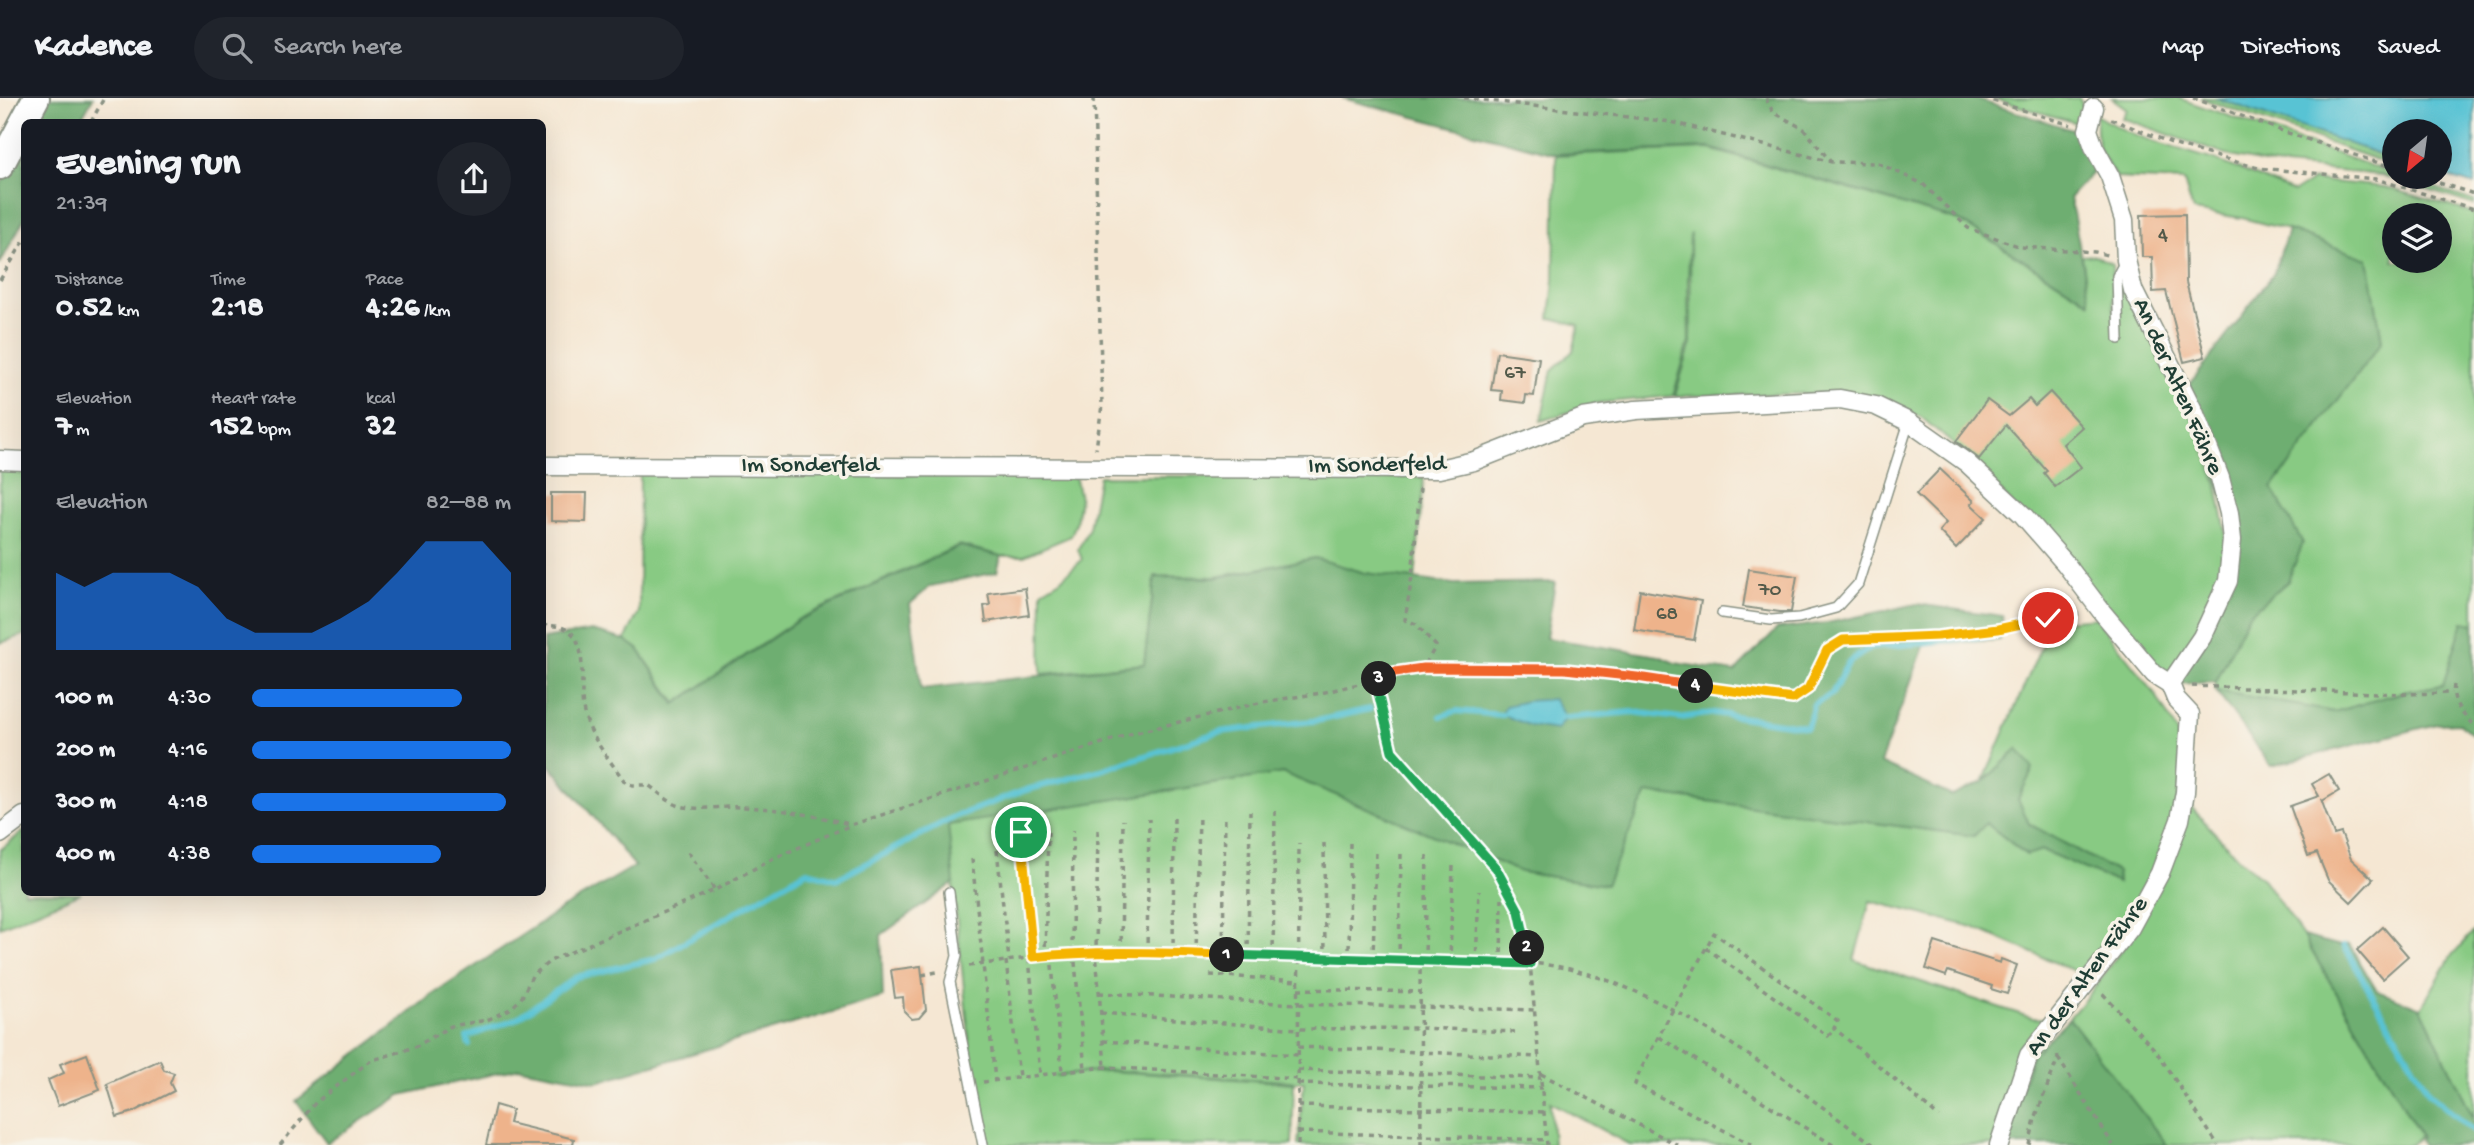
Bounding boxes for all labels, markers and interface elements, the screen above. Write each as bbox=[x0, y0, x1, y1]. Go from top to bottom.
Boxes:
search box bbox=[194, 17, 684, 80]
text: Kadence bbox=[35, 29, 152, 67]
icon: search bbox=[218, 29, 256, 67]
text: Search here bbox=[274, 33, 402, 64]
text: Map bbox=[2162, 34, 2204, 63]
text: Directions bbox=[2242, 34, 2340, 63]
text: Saved bbox=[2378, 34, 2439, 63]
north arrow bbox=[2382, 119, 2452, 189]
map controls bbox=[2382, 119, 2452, 273]
button: share bbox=[437, 142, 511, 216]
text: Evening run bbox=[56, 143, 240, 187]
text: 21:39 bbox=[56, 191, 107, 218]
button: layers bbox=[2382, 203, 2452, 273]
house number: 4 bbox=[2158, 224, 2168, 249]
text: Distance bbox=[56, 269, 123, 292]
text: Time bbox=[211, 269, 246, 292]
text: Pace bbox=[366, 269, 403, 292]
text: 0.52 bbox=[56, 292, 113, 327]
text: 2:18 bbox=[211, 292, 264, 327]
text: 4:26 bbox=[366, 292, 420, 327]
street label: An der Alten Fähre bbox=[2125, 294, 2229, 480]
text: km bbox=[113, 300, 139, 323]
text: /km bbox=[420, 300, 451, 323]
house number: 67 bbox=[1504, 362, 1527, 387]
text: Elevation bbox=[56, 388, 132, 411]
text: Heart rate bbox=[211, 388, 296, 411]
text: kcal bbox=[366, 388, 396, 411]
text: 7 bbox=[56, 411, 72, 446]
text: 152 bbox=[211, 411, 254, 446]
text: 32 bbox=[366, 411, 396, 446]
text: m bbox=[72, 419, 90, 442]
text: bpm bbox=[254, 419, 291, 442]
street label: Im Sonderfeld bbox=[1308, 450, 1448, 482]
street label: Im Sonderfeld bbox=[741, 452, 881, 481]
text: Elevation bbox=[56, 490, 147, 517]
text: 82–88 m bbox=[426, 490, 511, 517]
house number: 70 bbox=[1758, 579, 1781, 604]
pin bbox=[2018, 588, 2078, 648]
icon: check bbox=[2029, 599, 2067, 637]
house number: 68 bbox=[1656, 603, 1678, 628]
pin: 3 bbox=[1362, 662, 1396, 696]
text: 3 bbox=[1374, 667, 1383, 690]
pin: 4 bbox=[1678, 668, 1714, 704]
text: 4 bbox=[1691, 674, 1700, 697]
text: 100 m bbox=[56, 685, 113, 712]
text: 4:30 bbox=[168, 685, 211, 712]
text: 200 m bbox=[56, 737, 115, 764]
text: 4:16 bbox=[168, 737, 207, 764]
text: 300 m bbox=[56, 789, 116, 816]
text: 4:18 bbox=[168, 789, 208, 816]
pin bbox=[991, 802, 1051, 862]
icon: arrive bbox=[1002, 813, 1040, 851]
text: 400 m bbox=[56, 841, 115, 868]
text: 4:38 bbox=[168, 841, 211, 868]
street label: An der Alten Fähre bbox=[2020, 891, 2156, 1062]
pin: 2 bbox=[1510, 930, 1544, 966]
text: 2 bbox=[1522, 936, 1531, 959]
pin: 1 bbox=[1210, 938, 1244, 972]
text: 1 bbox=[1223, 943, 1230, 966]

